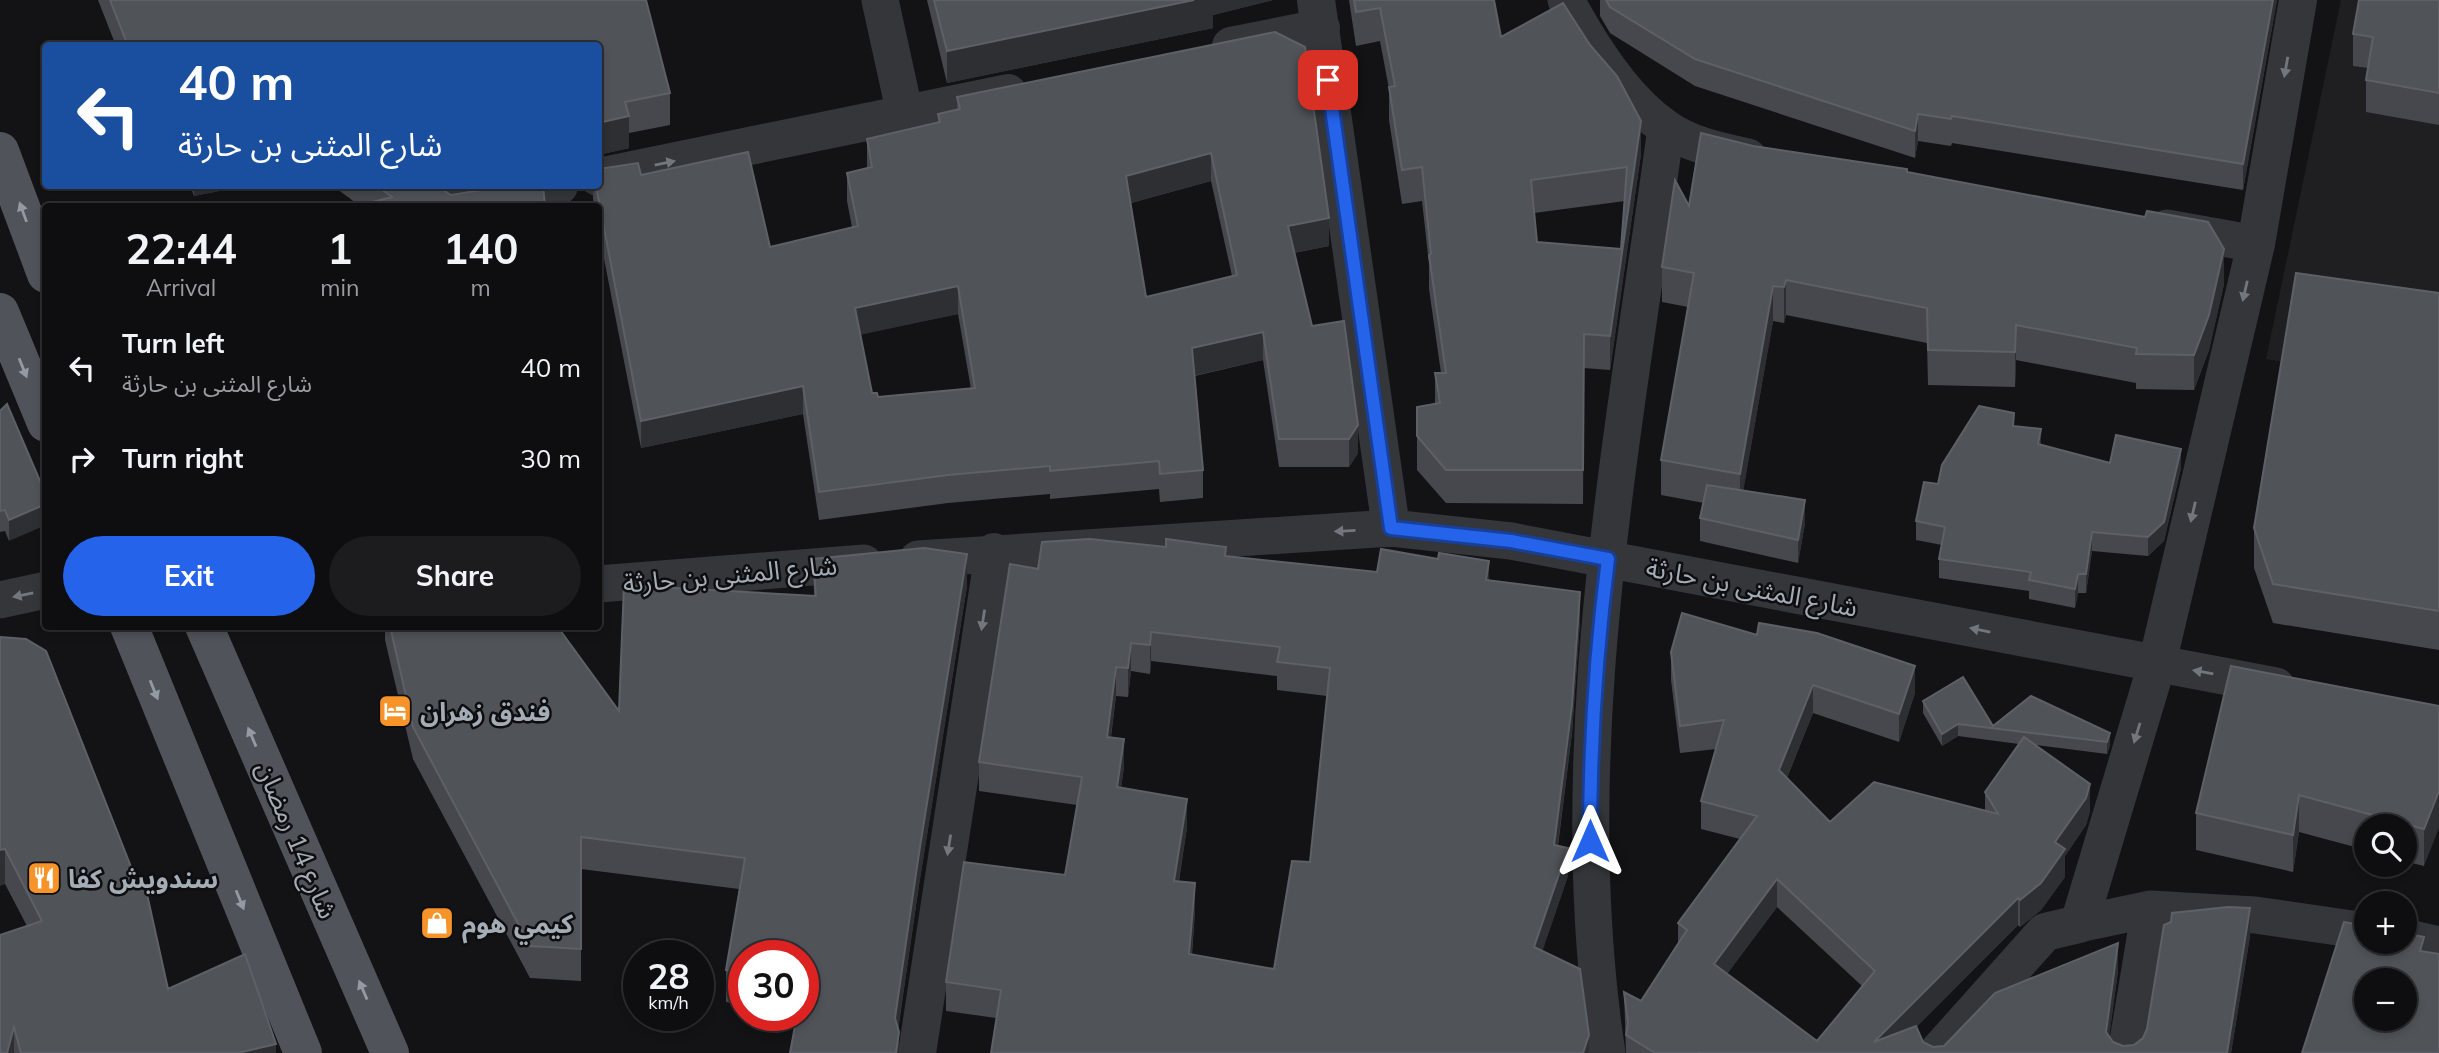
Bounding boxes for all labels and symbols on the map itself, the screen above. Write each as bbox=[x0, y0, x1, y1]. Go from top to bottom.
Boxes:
pin bbox=[1298, 50, 1358, 110]
one-way arrow bbox=[2280, 56, 2291, 78]
one-way arrow bbox=[654, 158, 676, 169]
one-way arrow bbox=[17, 202, 28, 223]
one-way arrow bbox=[2239, 280, 2250, 302]
one-way arrow bbox=[17, 357, 28, 378]
one-way arrow bbox=[2187, 501, 2198, 523]
one-way arrow bbox=[1334, 526, 1356, 537]
street label: شارع المثنى بن حارثة bbox=[622, 548, 839, 603]
street label: شارع المثنى بن حارثة bbox=[1643, 550, 1861, 627]
one-way arrow bbox=[12, 589, 34, 600]
one-way arrow bbox=[977, 609, 988, 631]
one-way arrow bbox=[1969, 624, 1991, 635]
one-way arrow bbox=[2192, 666, 2214, 677]
one-way arrow bbox=[149, 679, 160, 700]
hotel icon: فندق زهران bbox=[376, 692, 414, 730]
place label: فندق زهران bbox=[420, 695, 550, 728]
one-way arrow bbox=[2131, 722, 2141, 743]
one-way arrow bbox=[247, 726, 258, 747]
street label: شارع 14 رمضان bbox=[246, 756, 345, 925]
position arrow bbox=[1553, 804, 1627, 878]
one-way arrow bbox=[943, 834, 954, 856]
restaurant icon: سندويش كفا bbox=[25, 859, 63, 897]
place label: سندويش كفا bbox=[68, 862, 218, 895]
one-way arrow bbox=[235, 890, 246, 911]
shop icon: كيمي هوم bbox=[418, 904, 456, 942]
place label: كيمي هوم bbox=[462, 907, 574, 945]
speed limit sign: 30 bbox=[728, 940, 819, 1031]
one-way arrow bbox=[357, 980, 368, 1001]

